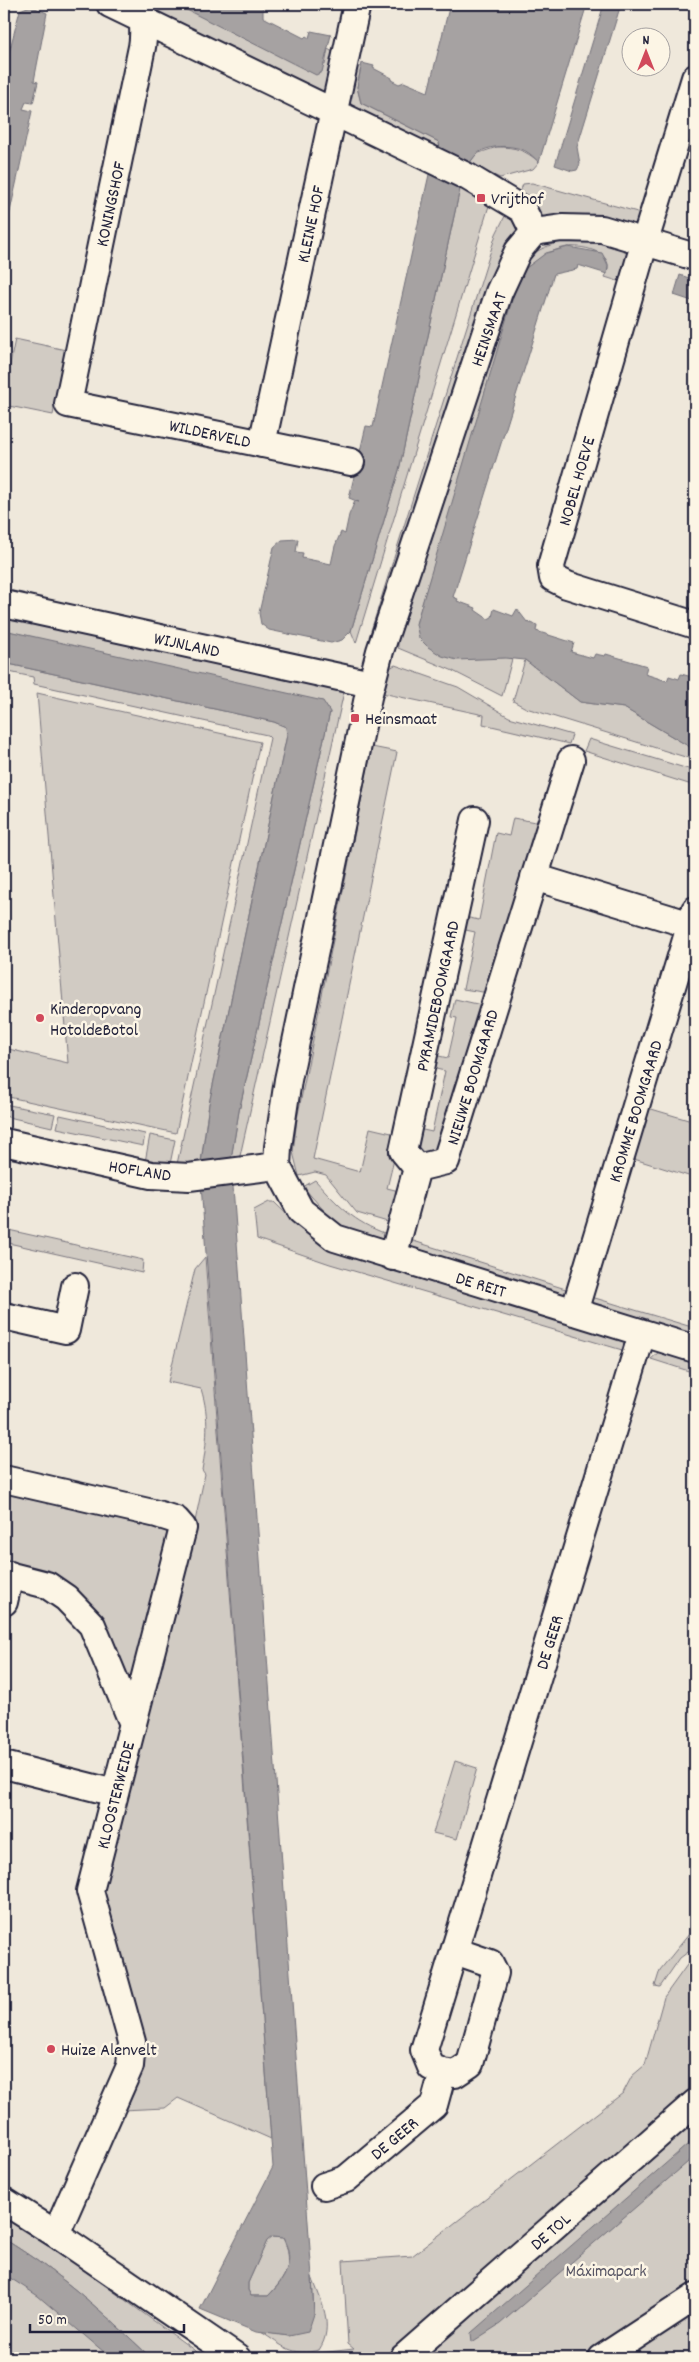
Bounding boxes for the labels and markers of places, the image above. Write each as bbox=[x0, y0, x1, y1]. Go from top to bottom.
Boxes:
place label: Vrijthof bbox=[491, 188, 544, 213]
marker: Vrijthof bbox=[475, 192, 487, 204]
place label: Heinsmaat bbox=[365, 708, 438, 733]
marker: Heinsmaat bbox=[349, 712, 361, 724]
place label: Kinderopvang HotoldeBotol bbox=[50, 998, 142, 1044]
marker: Kinderopvang HotoldeBotol bbox=[34, 1012, 46, 1024]
place label: Huize Alenvelt bbox=[61, 2039, 157, 2064]
marker: Huize Alenvelt bbox=[45, 2043, 57, 2055]

